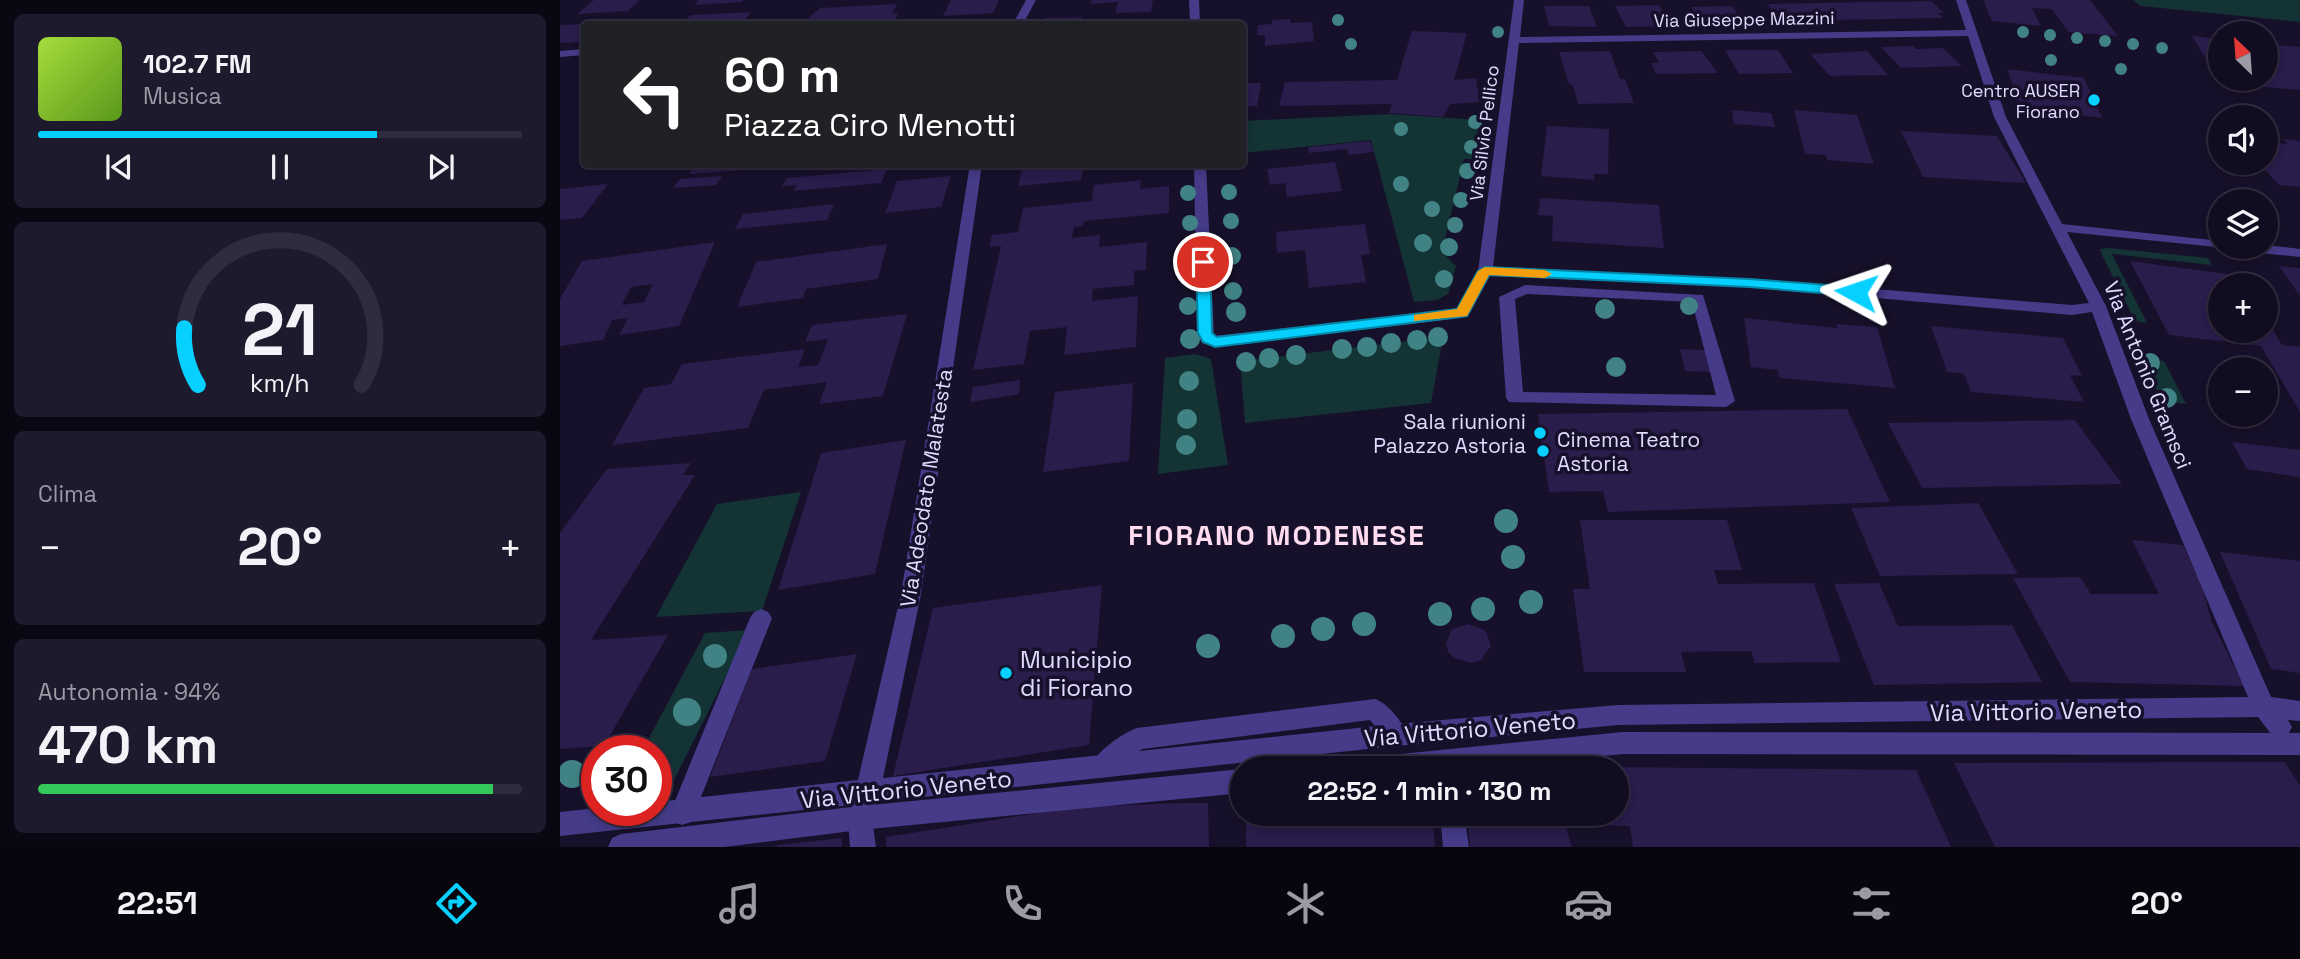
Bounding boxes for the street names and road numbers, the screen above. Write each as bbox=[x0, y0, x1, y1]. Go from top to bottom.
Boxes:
street label: Via Giuseppe Mazzini bbox=[1653, 6, 1835, 32]
street label: Via Silvio Pellico bbox=[1464, 64, 1504, 202]
street label: Via Antonio Gramsci bbox=[2098, 277, 2198, 473]
street label: Via Adeodato Malatesta bbox=[894, 367, 958, 609]
street label: Via Vittorio Veneto bbox=[1930, 694, 2142, 728]
street label: Via Vittorio Veneto bbox=[1363, 704, 1577, 754]
street label: Via Vittorio Veneto bbox=[799, 762, 1013, 816]

